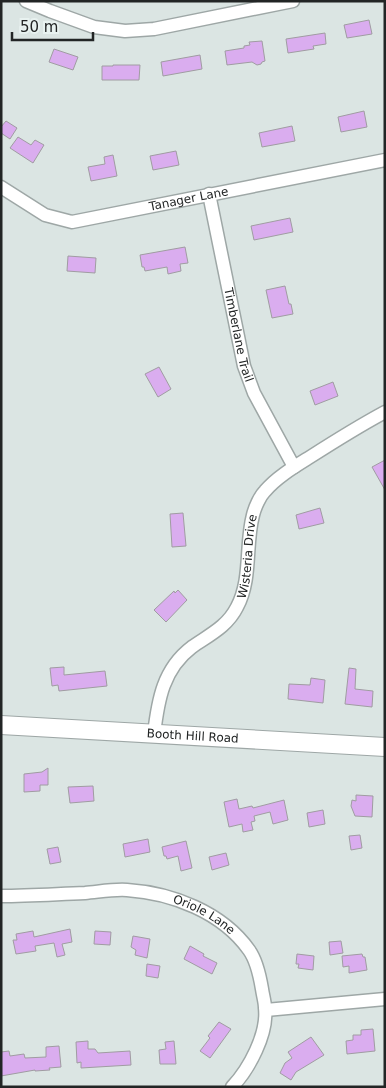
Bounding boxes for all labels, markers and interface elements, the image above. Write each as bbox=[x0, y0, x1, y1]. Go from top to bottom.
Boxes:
scale bar bbox=[12, 10, 94, 42]
text: 50 m bbox=[20, 18, 58, 36]
street label: Tanager Lane bbox=[147, 184, 230, 214]
street label: Timberlane Trail bbox=[221, 286, 256, 384]
street label: Wisteria Drive bbox=[234, 513, 260, 600]
street label: Booth Hill Road bbox=[146, 726, 239, 746]
street label: Oriole Lane bbox=[171, 892, 238, 937]

